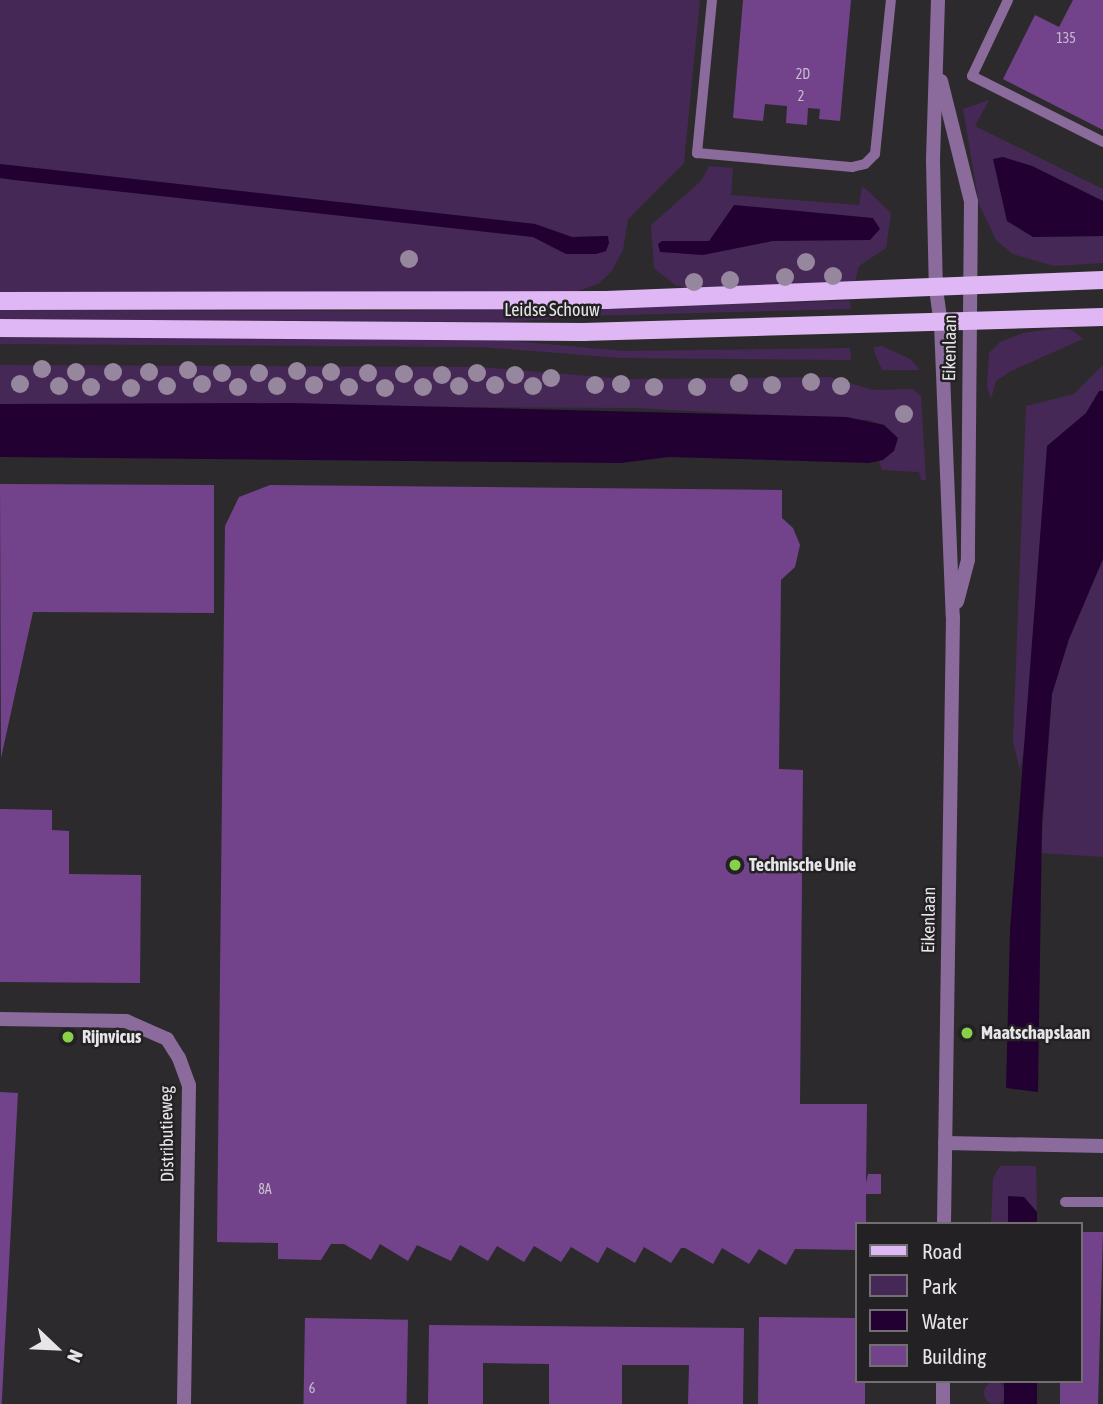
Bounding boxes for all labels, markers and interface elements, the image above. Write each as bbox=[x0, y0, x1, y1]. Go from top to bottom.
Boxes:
house number: 135 bbox=[1056, 30, 1076, 46]
house number: 2D bbox=[796, 66, 810, 82]
house number: 2 bbox=[798, 88, 804, 104]
street label: Leidse Schouw bbox=[504, 299, 600, 321]
street label: Eikenlaan bbox=[939, 315, 961, 381]
place label: Technische Unie bbox=[749, 854, 856, 876]
marker: Technische Unie bbox=[727, 857, 743, 873]
street label: Eikenlaan bbox=[918, 887, 940, 953]
place label: Maatschapslaan bbox=[981, 1022, 1090, 1044]
marker: Maatschapslaan bbox=[959, 1025, 975, 1041]
place label: Rijnvicus bbox=[82, 1026, 141, 1048]
marker: Rijnvicus bbox=[60, 1029, 76, 1045]
street label: Distributieweg bbox=[155, 1086, 179, 1182]
house number: 8A bbox=[258, 1181, 272, 1197]
legend bbox=[855, 1222, 1082, 1383]
text: Road bbox=[922, 1239, 962, 1263]
text: Park bbox=[922, 1274, 957, 1298]
text: Water bbox=[922, 1309, 968, 1333]
north arrow bbox=[21, 1313, 91, 1383]
text: Building bbox=[922, 1344, 986, 1368]
text: N bbox=[63, 1347, 88, 1366]
house number: 6 bbox=[309, 1380, 315, 1396]

